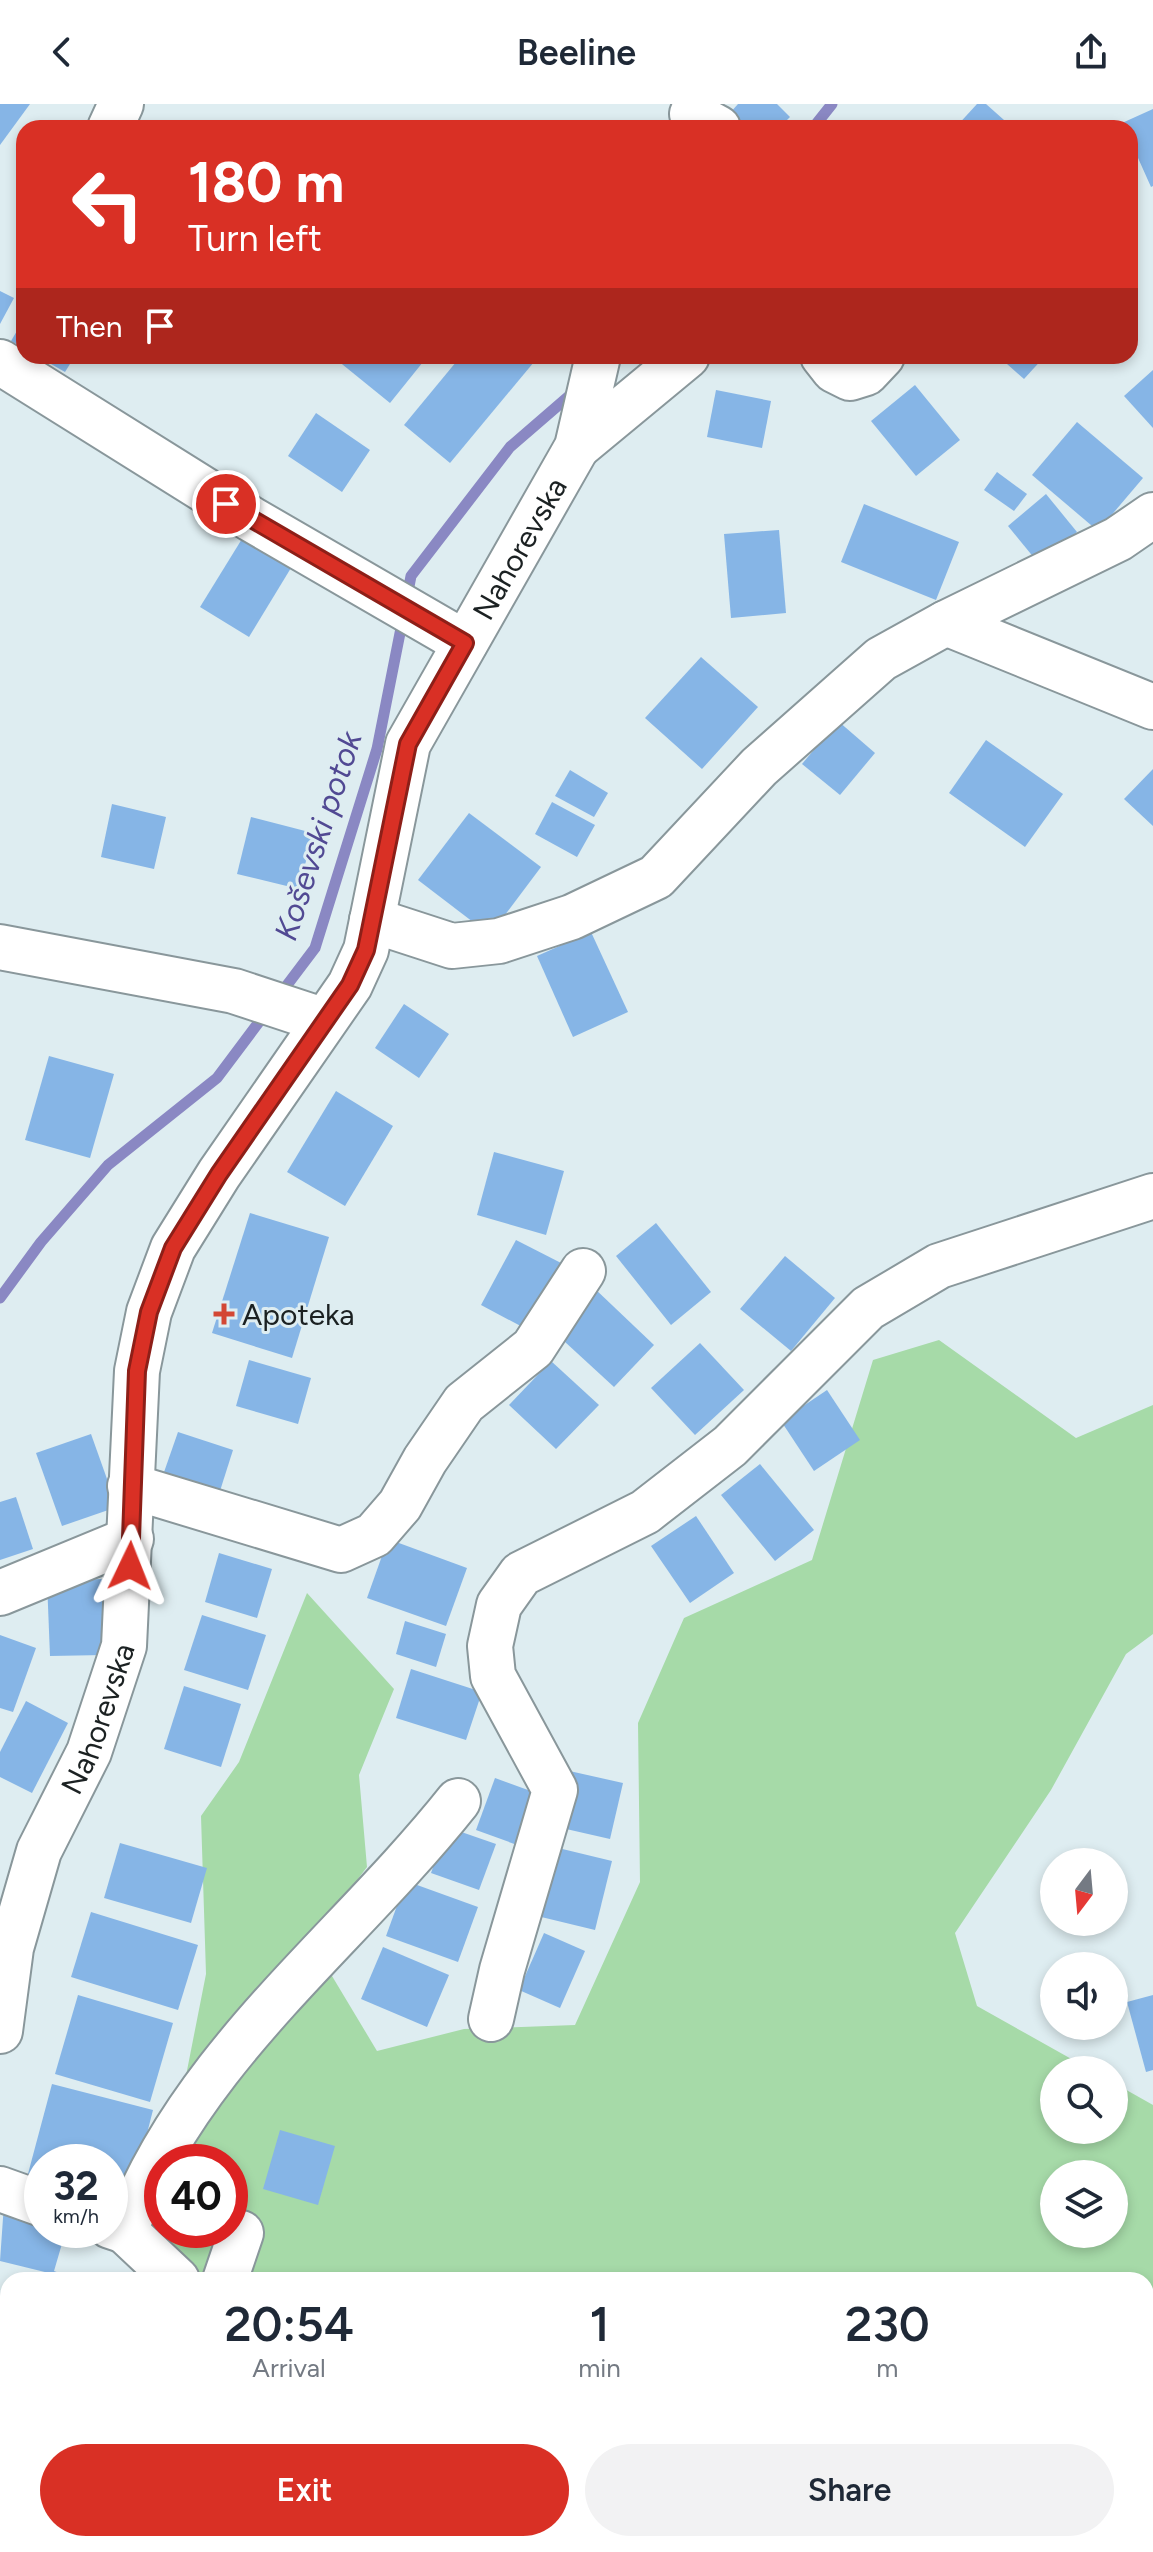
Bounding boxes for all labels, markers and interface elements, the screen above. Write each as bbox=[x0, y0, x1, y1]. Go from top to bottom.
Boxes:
icon: back bbox=[40, 30, 84, 74]
icon: share bbox=[1069, 30, 1113, 74]
text: Beeline bbox=[517, 31, 636, 74]
text: 180 m bbox=[188, 149, 344, 216]
icon: left bbox=[56, 152, 160, 256]
text: Turn left bbox=[188, 217, 322, 260]
icon: arrive bbox=[138, 304, 182, 348]
text: Then bbox=[56, 308, 122, 345]
pin bbox=[192, 470, 260, 538]
street label: Nahorevska bbox=[464, 471, 574, 626]
icon: arrive bbox=[204, 482, 248, 526]
water label: Koševski potok bbox=[266, 726, 370, 945]
place label: Apoteka bbox=[242, 1296, 355, 1333]
marker: Apoteka bbox=[213, 1303, 235, 1325]
position arrow bbox=[88, 1524, 172, 1608]
street label: Nahorevska bbox=[52, 1639, 142, 1800]
north arrow bbox=[1040, 1848, 1128, 1936]
map controls bbox=[1040, 1848, 1128, 2248]
button: sound bbox=[1040, 1952, 1128, 2040]
button: search bbox=[1040, 2056, 1128, 2144]
speed limit sign: 40 bbox=[144, 2144, 248, 2248]
button: layers bbox=[1040, 2160, 1128, 2248]
text: 32 bbox=[53, 2162, 99, 2210]
text: km/h bbox=[53, 2204, 99, 2228]
text: 20:54 bbox=[224, 2295, 354, 2353]
text: 1 bbox=[589, 2295, 610, 2353]
text: 230 bbox=[845, 2295, 930, 2353]
text: Arrival bbox=[252, 2352, 326, 2384]
text: min bbox=[578, 2352, 621, 2384]
text: m bbox=[876, 2352, 898, 2384]
button: Exit bbox=[40, 2444, 569, 2536]
button: Share bbox=[585, 2444, 1114, 2536]

